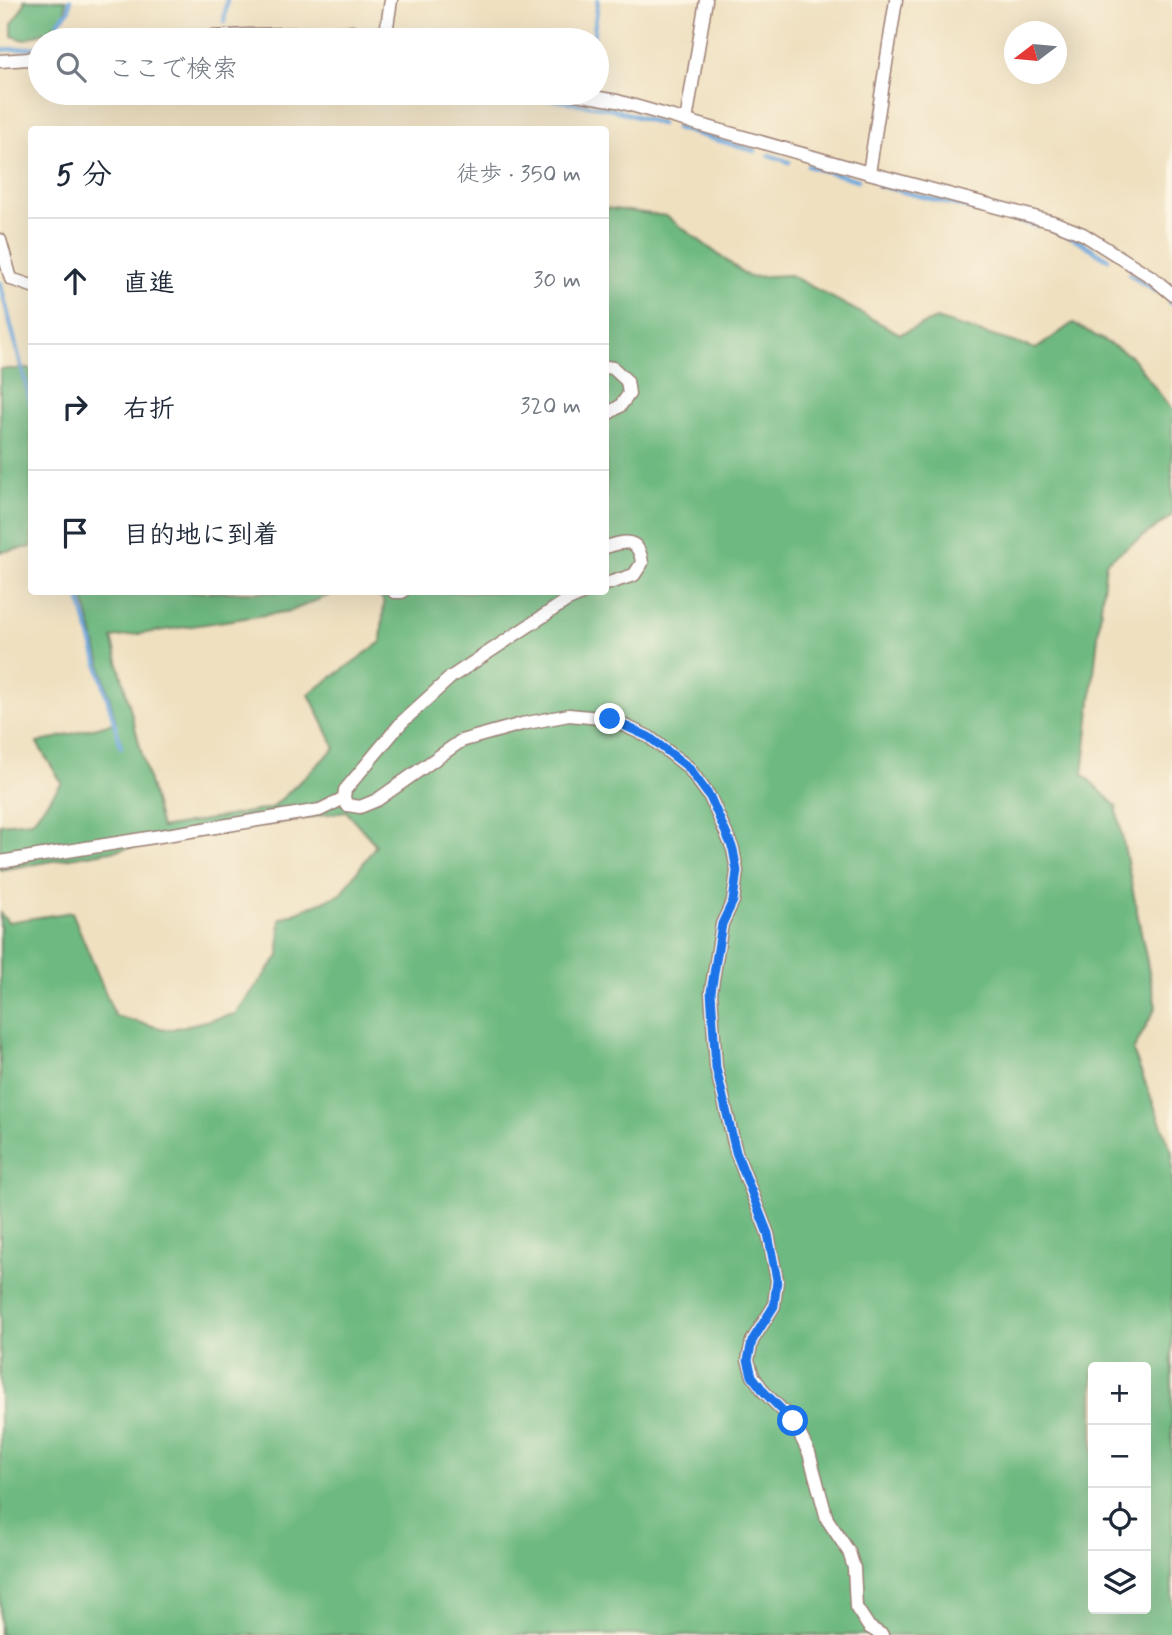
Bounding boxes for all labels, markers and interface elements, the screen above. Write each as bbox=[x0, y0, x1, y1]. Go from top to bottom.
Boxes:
north arrow bbox=[1004, 21, 1067, 84]
search box bbox=[28, 28, 609, 105]
icon: search bbox=[52, 48, 90, 86]
text: ここで検索 bbox=[108, 53, 238, 87]
text: 5 分 bbox=[56, 156, 112, 195]
text: 徒歩 · 350 m bbox=[456, 160, 581, 190]
icon: ahead bbox=[56, 262, 94, 300]
text: 30 m bbox=[533, 266, 581, 296]
text: 直進 bbox=[123, 267, 175, 301]
icon: right bbox=[56, 388, 94, 426]
text: 320 m bbox=[520, 392, 581, 422]
text: 右折 bbox=[123, 393, 175, 427]
icon: arrive bbox=[56, 514, 94, 552]
text: 目的地に到着 bbox=[123, 519, 279, 553]
route end bbox=[594, 703, 625, 734]
map controls bbox=[1088, 1362, 1151, 1614]
button: + bbox=[1088, 1362, 1151, 1425]
route start bbox=[777, 1405, 808, 1436]
button: − bbox=[1088, 1425, 1151, 1488]
button: locate bbox=[1088, 1488, 1151, 1551]
button: layers bbox=[1088, 1551, 1151, 1614]

